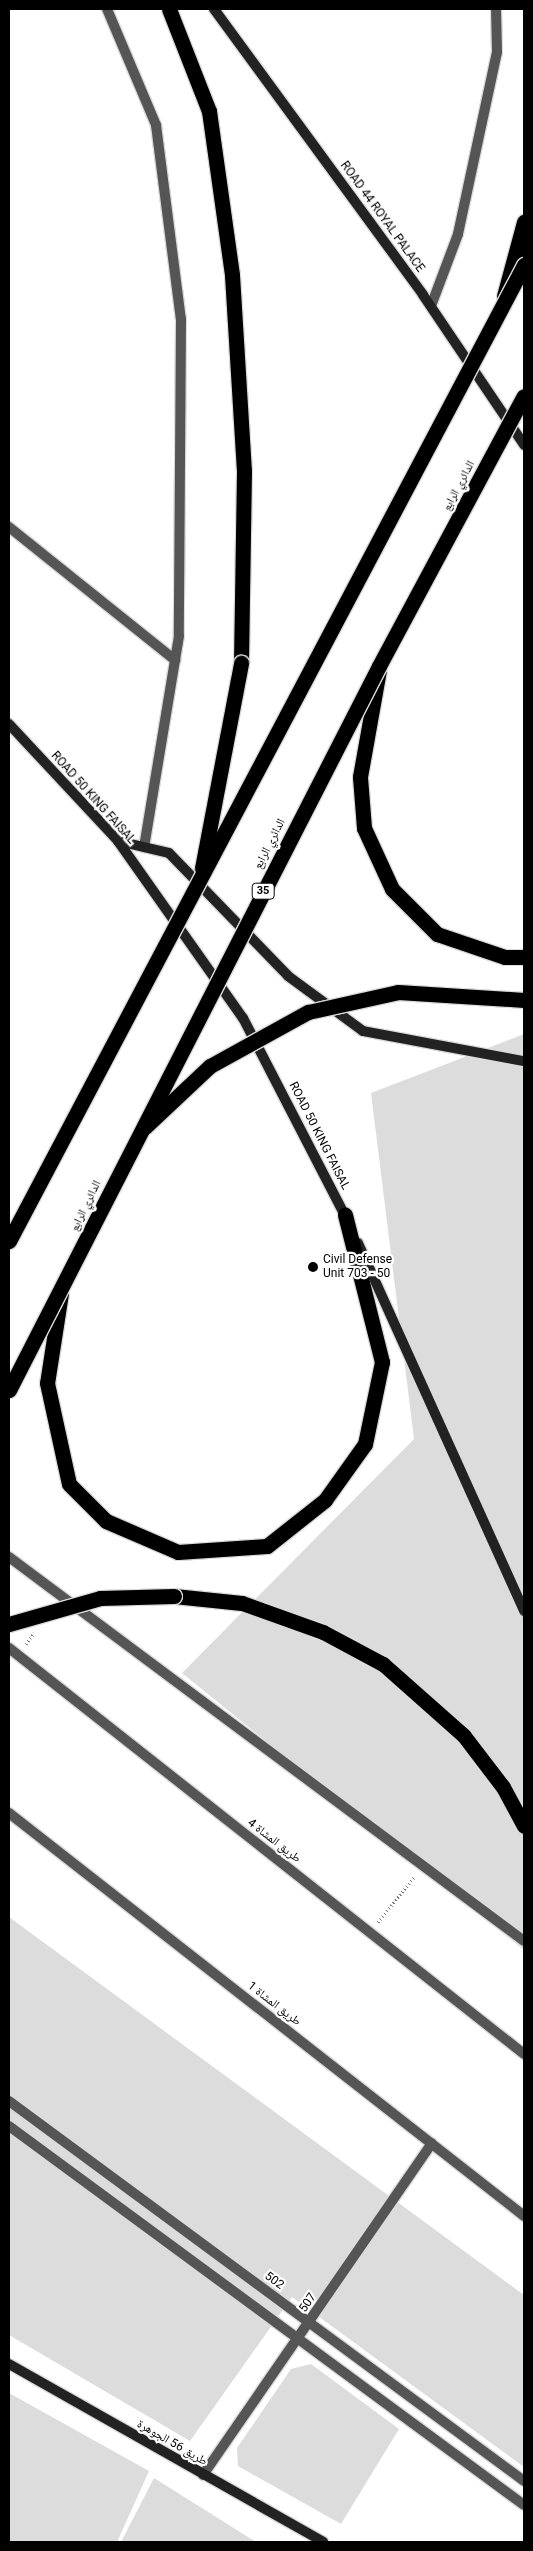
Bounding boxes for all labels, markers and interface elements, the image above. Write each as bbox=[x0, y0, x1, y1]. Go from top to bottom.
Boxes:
street label: ROAD 44 ROYAL PALACE bbox=[337, 159, 427, 275]
street label: الدائري الرابع bbox=[440, 459, 478, 513]
street label: ROAD 50 KING FAISAL bbox=[48, 749, 138, 847]
street label: الدائري الرابع bbox=[251, 816, 289, 872]
road number: 35 bbox=[250, 882, 276, 899]
street label: ROAD 50 KING FAISAL bbox=[285, 1080, 353, 1192]
street label: الدائري الرابع bbox=[68, 1178, 104, 1234]
place label: Civil Defense Unit 703 - 50 bbox=[323, 1253, 392, 1281]
marker: Civil Defense Unit 703 - 50 bbox=[307, 1261, 319, 1273]
street label: طريق المشاة 4 bbox=[245, 1816, 303, 1866]
street label: طريق المشاة 1 bbox=[245, 1979, 303, 2029]
street label: 502 bbox=[262, 2269, 286, 2293]
street label: 507 bbox=[296, 2291, 320, 2315]
street label: طريق 56 الجوهرة bbox=[134, 2417, 210, 2469]

